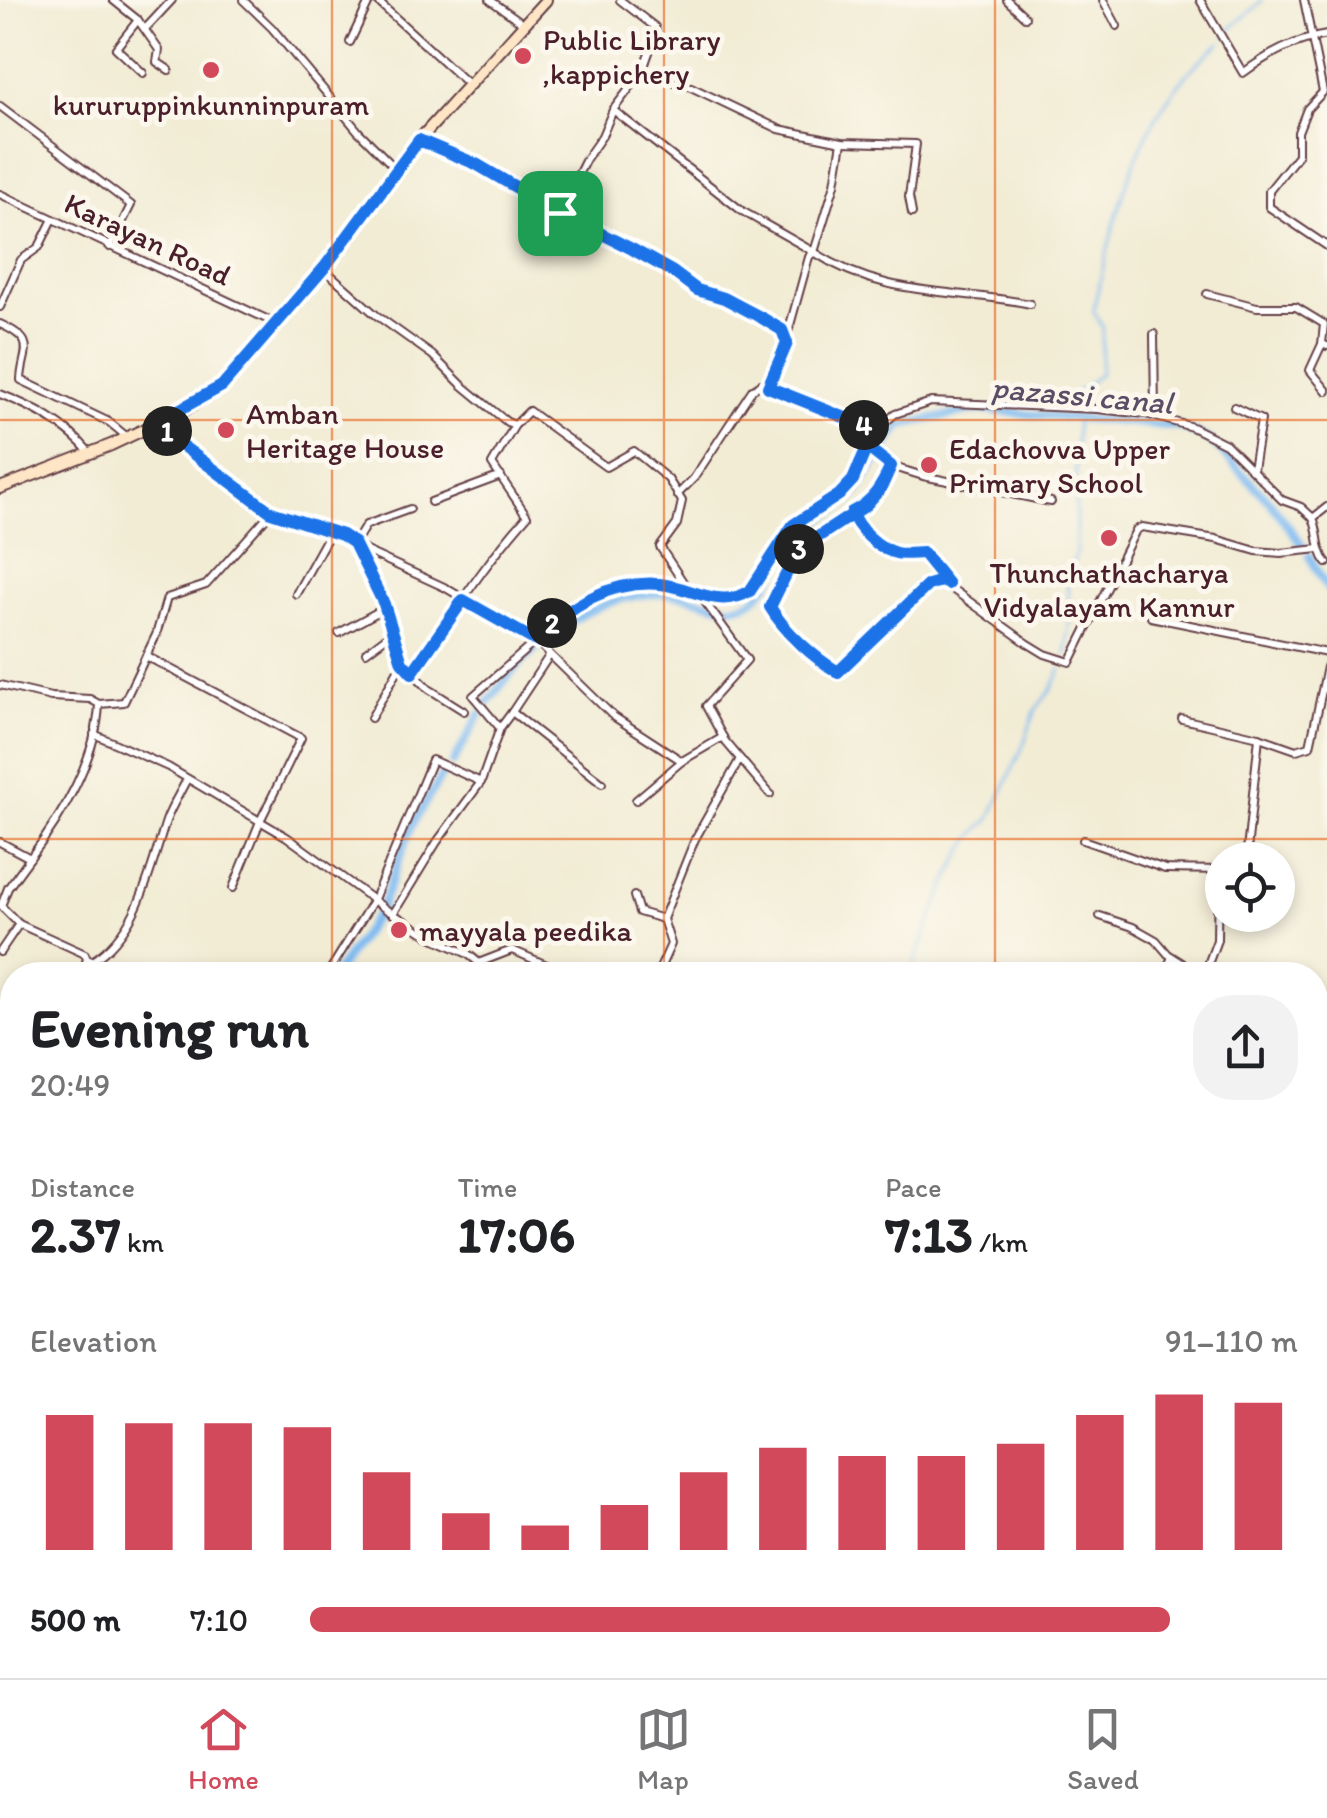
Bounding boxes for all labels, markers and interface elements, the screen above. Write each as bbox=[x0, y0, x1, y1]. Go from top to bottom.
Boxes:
place label: Public Library ,kappichery bbox=[543, 21, 721, 92]
marker: Public Library ,kappichery bbox=[512, 45, 534, 67]
marker: kururuppinkunninpuram bbox=[200, 59, 222, 81]
place label: kururuppinkunninpuram bbox=[53, 86, 369, 123]
pin bbox=[518, 171, 603, 256]
street label: Karayan Road bbox=[59, 184, 238, 294]
icon: arrive bbox=[533, 186, 588, 241]
water label: pazassi canal bbox=[990, 368, 1176, 422]
place label: Amban Heritage House bbox=[246, 395, 444, 466]
pin: 4 bbox=[839, 400, 889, 450]
pin: 1 bbox=[142, 406, 192, 456]
text: 4 bbox=[856, 408, 872, 442]
text: 1 bbox=[161, 414, 174, 448]
marker: Amban Heritage House bbox=[215, 419, 237, 441]
place label: Edachovva Upper Primary School bbox=[949, 430, 1171, 501]
marker: Edachovva Upper Primary School bbox=[918, 454, 940, 476]
pin: 3 bbox=[774, 524, 824, 574]
marker: Thunchathacharya Vidyalayam Kannur bbox=[1098, 527, 1120, 549]
text: 3 bbox=[791, 532, 807, 566]
place label: Thunchathacharya Vidyalayam Kannur bbox=[983, 554, 1235, 625]
pin: 2 bbox=[527, 598, 577, 648]
text: 2 bbox=[545, 606, 559, 640]
map controls bbox=[1205, 842, 1295, 932]
button: locate bbox=[1205, 842, 1295, 932]
place label: mayyala peedika bbox=[419, 912, 632, 949]
marker: mayyala peedika bbox=[388, 919, 410, 941]
text: Evening run bbox=[30, 995, 309, 1061]
button: share bbox=[1193, 995, 1298, 1100]
text: 20:49 bbox=[30, 1066, 110, 1104]
text: Distance bbox=[30, 1170, 135, 1204]
text: Time bbox=[458, 1170, 517, 1204]
text: Pace bbox=[885, 1170, 941, 1204]
text: 2.37 bbox=[30, 1204, 121, 1265]
text: 17:06 bbox=[458, 1204, 575, 1265]
text: 7:13 bbox=[885, 1204, 973, 1265]
text: km bbox=[121, 1225, 164, 1259]
text: /km bbox=[973, 1225, 1028, 1259]
text: Elevation bbox=[30, 1322, 157, 1360]
text: 91–110 m bbox=[1165, 1322, 1298, 1360]
text: 500 m bbox=[30, 1601, 120, 1639]
text: 7:10 bbox=[190, 1601, 248, 1639]
tab: Home bbox=[188, 1702, 259, 1796]
tab: Map bbox=[636, 1702, 691, 1796]
tab: Saved bbox=[1067, 1702, 1139, 1796]

